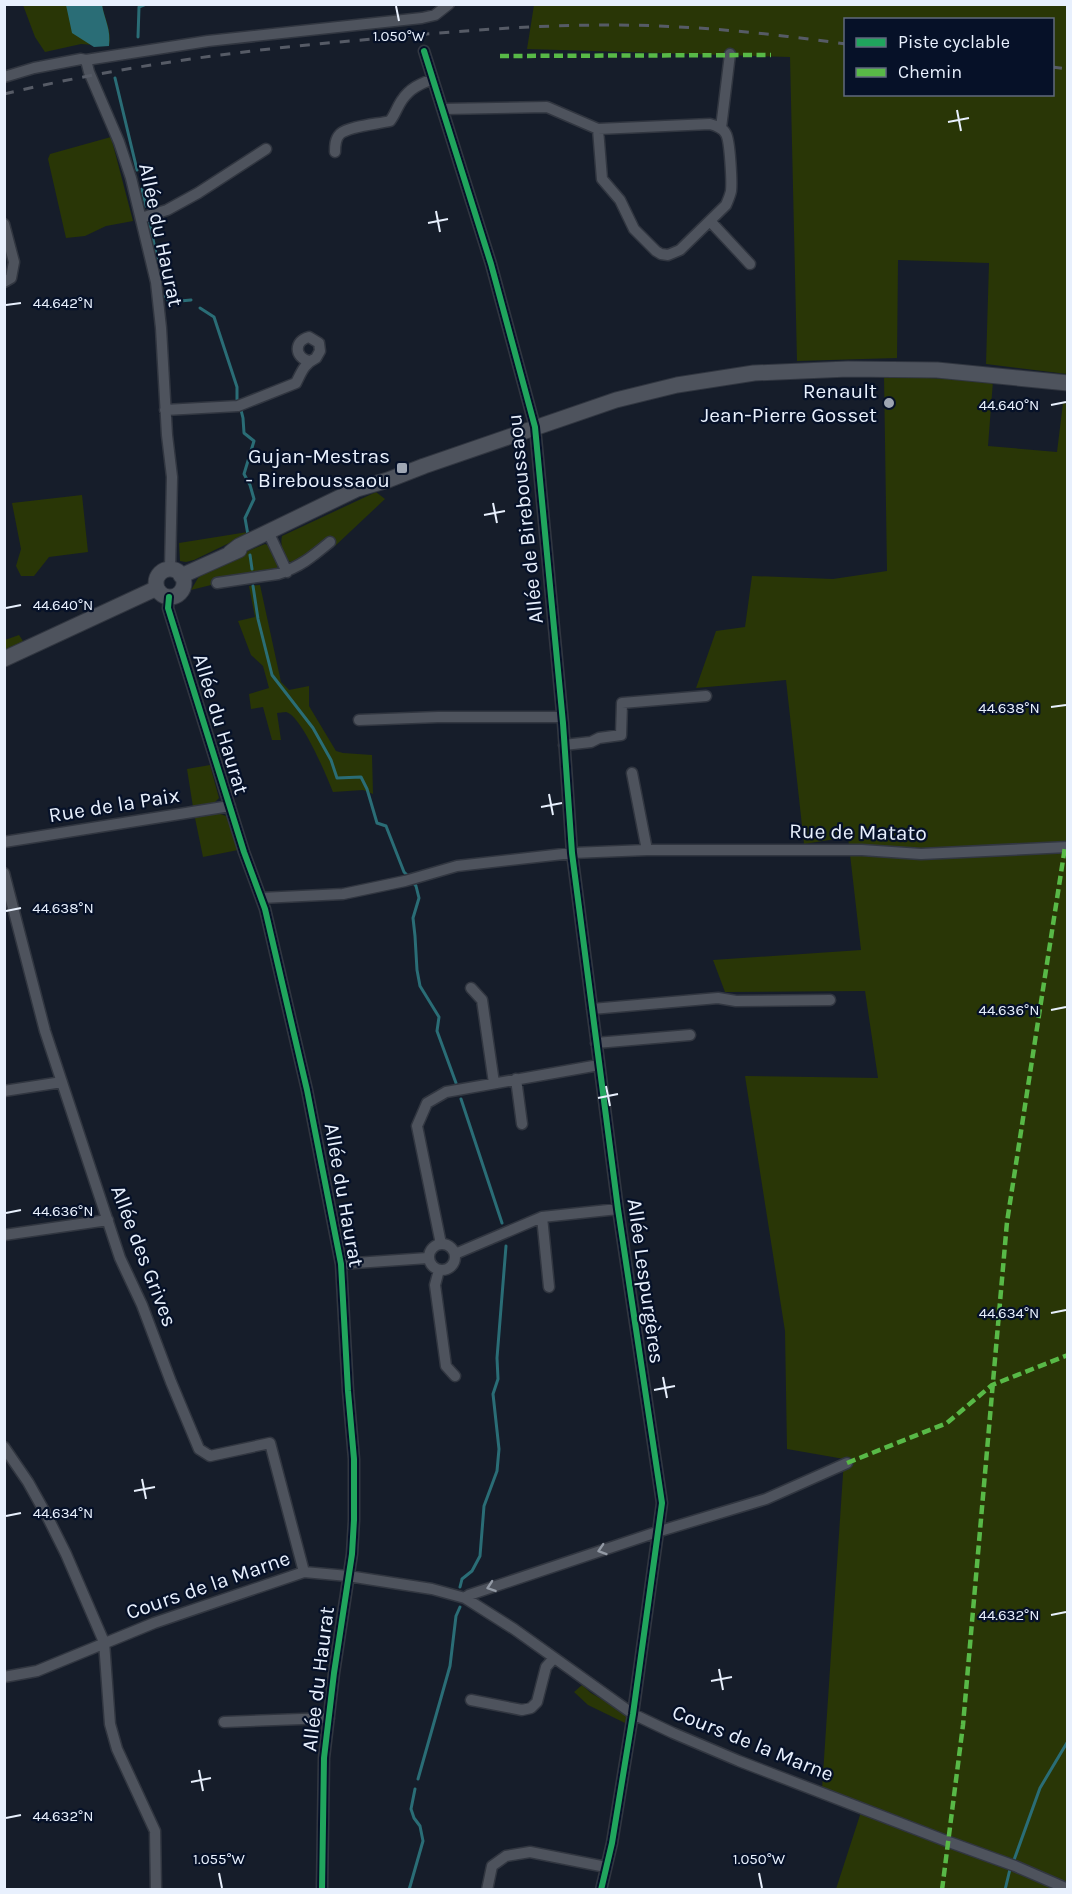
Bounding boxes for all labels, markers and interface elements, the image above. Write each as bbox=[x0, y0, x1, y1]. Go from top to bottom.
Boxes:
legend bbox=[844, 18, 1054, 96]
text: 1.050°W bbox=[373, 27, 426, 45]
text: Piste cyclable bbox=[898, 31, 1010, 53]
text: Chemin bbox=[898, 61, 962, 83]
street label: Allée du Haurat bbox=[134, 161, 188, 309]
text: 44.642°N bbox=[33, 294, 93, 312]
place label: Renault Jean-Pierre Gosset bbox=[701, 379, 877, 427]
marker: Renault Jean-Pierre Gosset bbox=[882, 396, 896, 410]
text: 44.640°N bbox=[979, 396, 1039, 414]
street label: Allée de Bireboussaou bbox=[502, 413, 548, 625]
place label: Gujan-Mestras - Bireboussaou bbox=[246, 444, 390, 492]
marker: Gujan-Mestras - Bireboussaou bbox=[395, 461, 409, 475]
text: 44.640°N bbox=[33, 596, 93, 614]
street label: Allée du Haurat bbox=[188, 651, 254, 797]
text: 44.638°N bbox=[978, 699, 1040, 717]
street label: Rue de la Paix bbox=[47, 783, 181, 827]
street label: Rue de Matato bbox=[789, 819, 927, 845]
text: 44.638°N bbox=[32, 899, 94, 917]
text: 44.636°N bbox=[979, 1001, 1039, 1019]
street label: Allée du Haurat bbox=[320, 1121, 369, 1269]
street label: Allée des Grives bbox=[106, 1182, 182, 1330]
street label: Allée Lespurgères bbox=[623, 1197, 669, 1365]
text: 44.636°N bbox=[33, 1202, 93, 1220]
text: 44.634°N bbox=[979, 1304, 1039, 1322]
text: 44.634°N bbox=[33, 1504, 93, 1522]
one-way arrow bbox=[597, 1543, 608, 1555]
street label: Cours de la Marne bbox=[123, 1546, 293, 1624]
one-way arrow bbox=[486, 1580, 497, 1593]
street label: Allée du Haurat bbox=[297, 1605, 339, 1753]
text: 44.632°N bbox=[979, 1606, 1039, 1624]
street label: Cours de la Marne bbox=[669, 1700, 837, 1786]
text: 44.632°N bbox=[33, 1807, 93, 1825]
text: 1.055°W bbox=[193, 1850, 246, 1868]
text: 1.050°W bbox=[733, 1850, 786, 1868]

